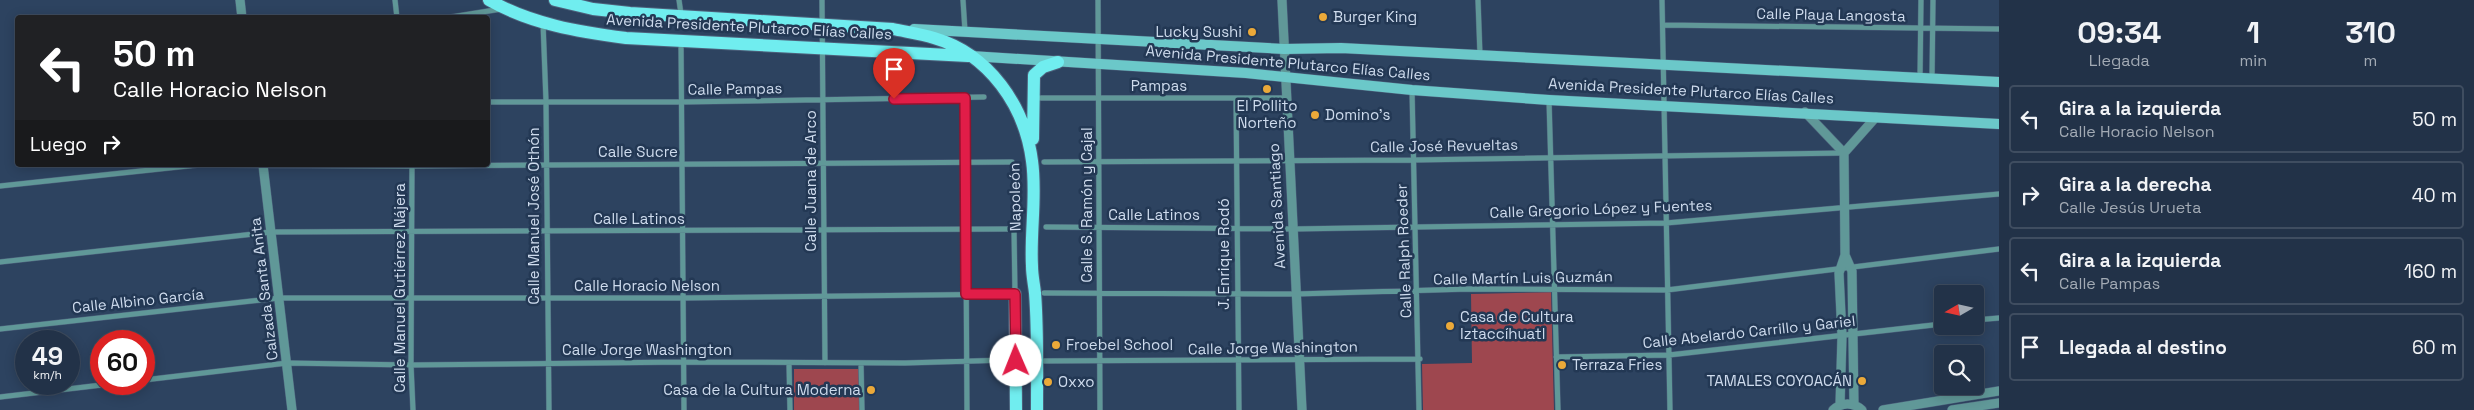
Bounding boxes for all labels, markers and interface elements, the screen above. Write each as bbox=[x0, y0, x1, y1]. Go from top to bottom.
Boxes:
street label: Calle Playa Langosta bbox=[1756, 4, 1906, 25]
place label: Burger King bbox=[1333, 7, 1417, 26]
street label: Avenida Presidente Plutarco Elías Calles bbox=[606, 10, 892, 43]
marker: Burger King bbox=[1317, 11, 1329, 23]
text: 09:34 bbox=[2077, 13, 2161, 52]
text: 1 bbox=[2246, 13, 2260, 52]
text: 310 bbox=[2345, 13, 2396, 52]
place label: Lucky Sushi bbox=[1155, 22, 1242, 41]
marker: Lucky Sushi bbox=[1246, 26, 1258, 38]
text: 50 m bbox=[113, 32, 195, 76]
icon: left bbox=[30, 35, 95, 100]
street label: Avenida Presidente Plutarco Elías Calles bbox=[1145, 41, 1431, 84]
pin bbox=[873, 48, 915, 99]
text: Llegada bbox=[2089, 50, 2150, 71]
text: min bbox=[2240, 50, 2267, 71]
text: m bbox=[2364, 50, 2377, 71]
icon: arrive bbox=[880, 55, 908, 83]
street label: Avenida Presidente Plutarco Elías Calles bbox=[1548, 74, 1834, 107]
text: Calle Horacio Nelson bbox=[113, 75, 327, 103]
street label: Pampas bbox=[1131, 76, 1187, 95]
street label: Calle Pampas bbox=[687, 78, 783, 99]
marker: El Pollito Norteño bbox=[1261, 83, 1273, 95]
place label: El Pollito Norteño bbox=[1237, 96, 1297, 132]
text: Gira a la izquierda bbox=[2059, 96, 2221, 121]
place label: Domino's bbox=[1325, 105, 1390, 124]
icon: left bbox=[2016, 105, 2044, 133]
text: 50 m bbox=[2412, 107, 2457, 132]
marker: Domino's bbox=[1309, 109, 1321, 121]
street label: Calle Juana de Arco bbox=[801, 110, 820, 252]
text: Calle Horacio Nelson bbox=[2059, 121, 2215, 142]
street label: Calle Manuel José Othón bbox=[524, 127, 543, 305]
street label: Calle S. Ramón y Cajal bbox=[1077, 127, 1096, 283]
icon: right bbox=[97, 130, 125, 158]
text: Luego bbox=[30, 132, 87, 157]
street label: Calle José Revueltas bbox=[1370, 135, 1518, 156]
street label: Calle Sucre bbox=[598, 142, 678, 161]
street label: Avenida Santiago bbox=[1264, 143, 1289, 269]
street label: Napoleón bbox=[1004, 163, 1025, 231]
text: Gira a la derecha bbox=[2059, 172, 2211, 197]
icon: right bbox=[2016, 181, 2044, 209]
street label: Calle Manuel Gutiérrez Nájera bbox=[390, 183, 409, 393]
street label: Calle Ralph Roeder bbox=[1392, 183, 1415, 319]
text: 40 m bbox=[2412, 183, 2457, 208]
street label: Calle Gregorio López y Fuentes bbox=[1489, 195, 1713, 222]
text: Calle Jesús Urueta bbox=[2059, 197, 2201, 218]
street label: J. Enrique Rodó bbox=[1214, 198, 1233, 310]
street label: Calle Latinos bbox=[1108, 205, 1200, 224]
street label: Calle Latinos bbox=[593, 209, 685, 228]
street label: Calzada Santa Anita bbox=[245, 216, 282, 362]
text: Gira a la izquierda bbox=[2059, 248, 2221, 273]
icon: left bbox=[2016, 257, 2044, 285]
text: 160 m bbox=[2404, 259, 2457, 284]
street label: Calle Martín Luis Guzmán bbox=[1433, 266, 1613, 289]
text: Calle Pampas bbox=[2059, 273, 2160, 294]
street label: Calle Horacio Nelson bbox=[574, 276, 720, 295]
street label: Calle Albino García bbox=[71, 284, 205, 317]
north arrow bbox=[1934, 285, 1984, 335]
map controls bbox=[1934, 285, 1984, 395]
place label: Casa de Cultura Iztaccíhuatl bbox=[1460, 307, 1574, 343]
street label: Calle Abelardo Carrillo y Gariel bbox=[1642, 311, 1856, 352]
marker: Casa de Cultura Iztaccíhuatl bbox=[1444, 320, 1456, 332]
speed limit sign: 60 bbox=[90, 330, 155, 395]
icon: arrive bbox=[2016, 333, 2044, 361]
position arrow bbox=[989, 334, 1041, 386]
place label: Froebel School bbox=[1066, 335, 1173, 354]
text: Llegada al destino bbox=[2059, 335, 2227, 360]
text: 60 m bbox=[2412, 335, 2457, 360]
street label: Calle Jorge Washington bbox=[1188, 337, 1358, 358]
marker: Froebel School bbox=[1050, 339, 1062, 351]
text: 49 bbox=[32, 340, 63, 372]
street label: Calle Jorge Washington bbox=[562, 340, 732, 359]
button: search bbox=[1934, 345, 1984, 395]
place label: Terraza Fries bbox=[1572, 355, 1662, 374]
marker: Terraza Fries bbox=[1556, 359, 1568, 371]
text: km/h bbox=[33, 367, 62, 383]
place label: TAMALES COYOACÁN bbox=[1707, 371, 1852, 390]
place label: Oxxo bbox=[1058, 372, 1095, 391]
marker: TAMALES COYOACÁN bbox=[1856, 375, 1868, 387]
marker: Oxxo bbox=[1042, 376, 1054, 388]
place label: Casa de la Cultura Moderna bbox=[663, 380, 861, 399]
marker: Casa de la Cultura Moderna bbox=[865, 384, 877, 396]

